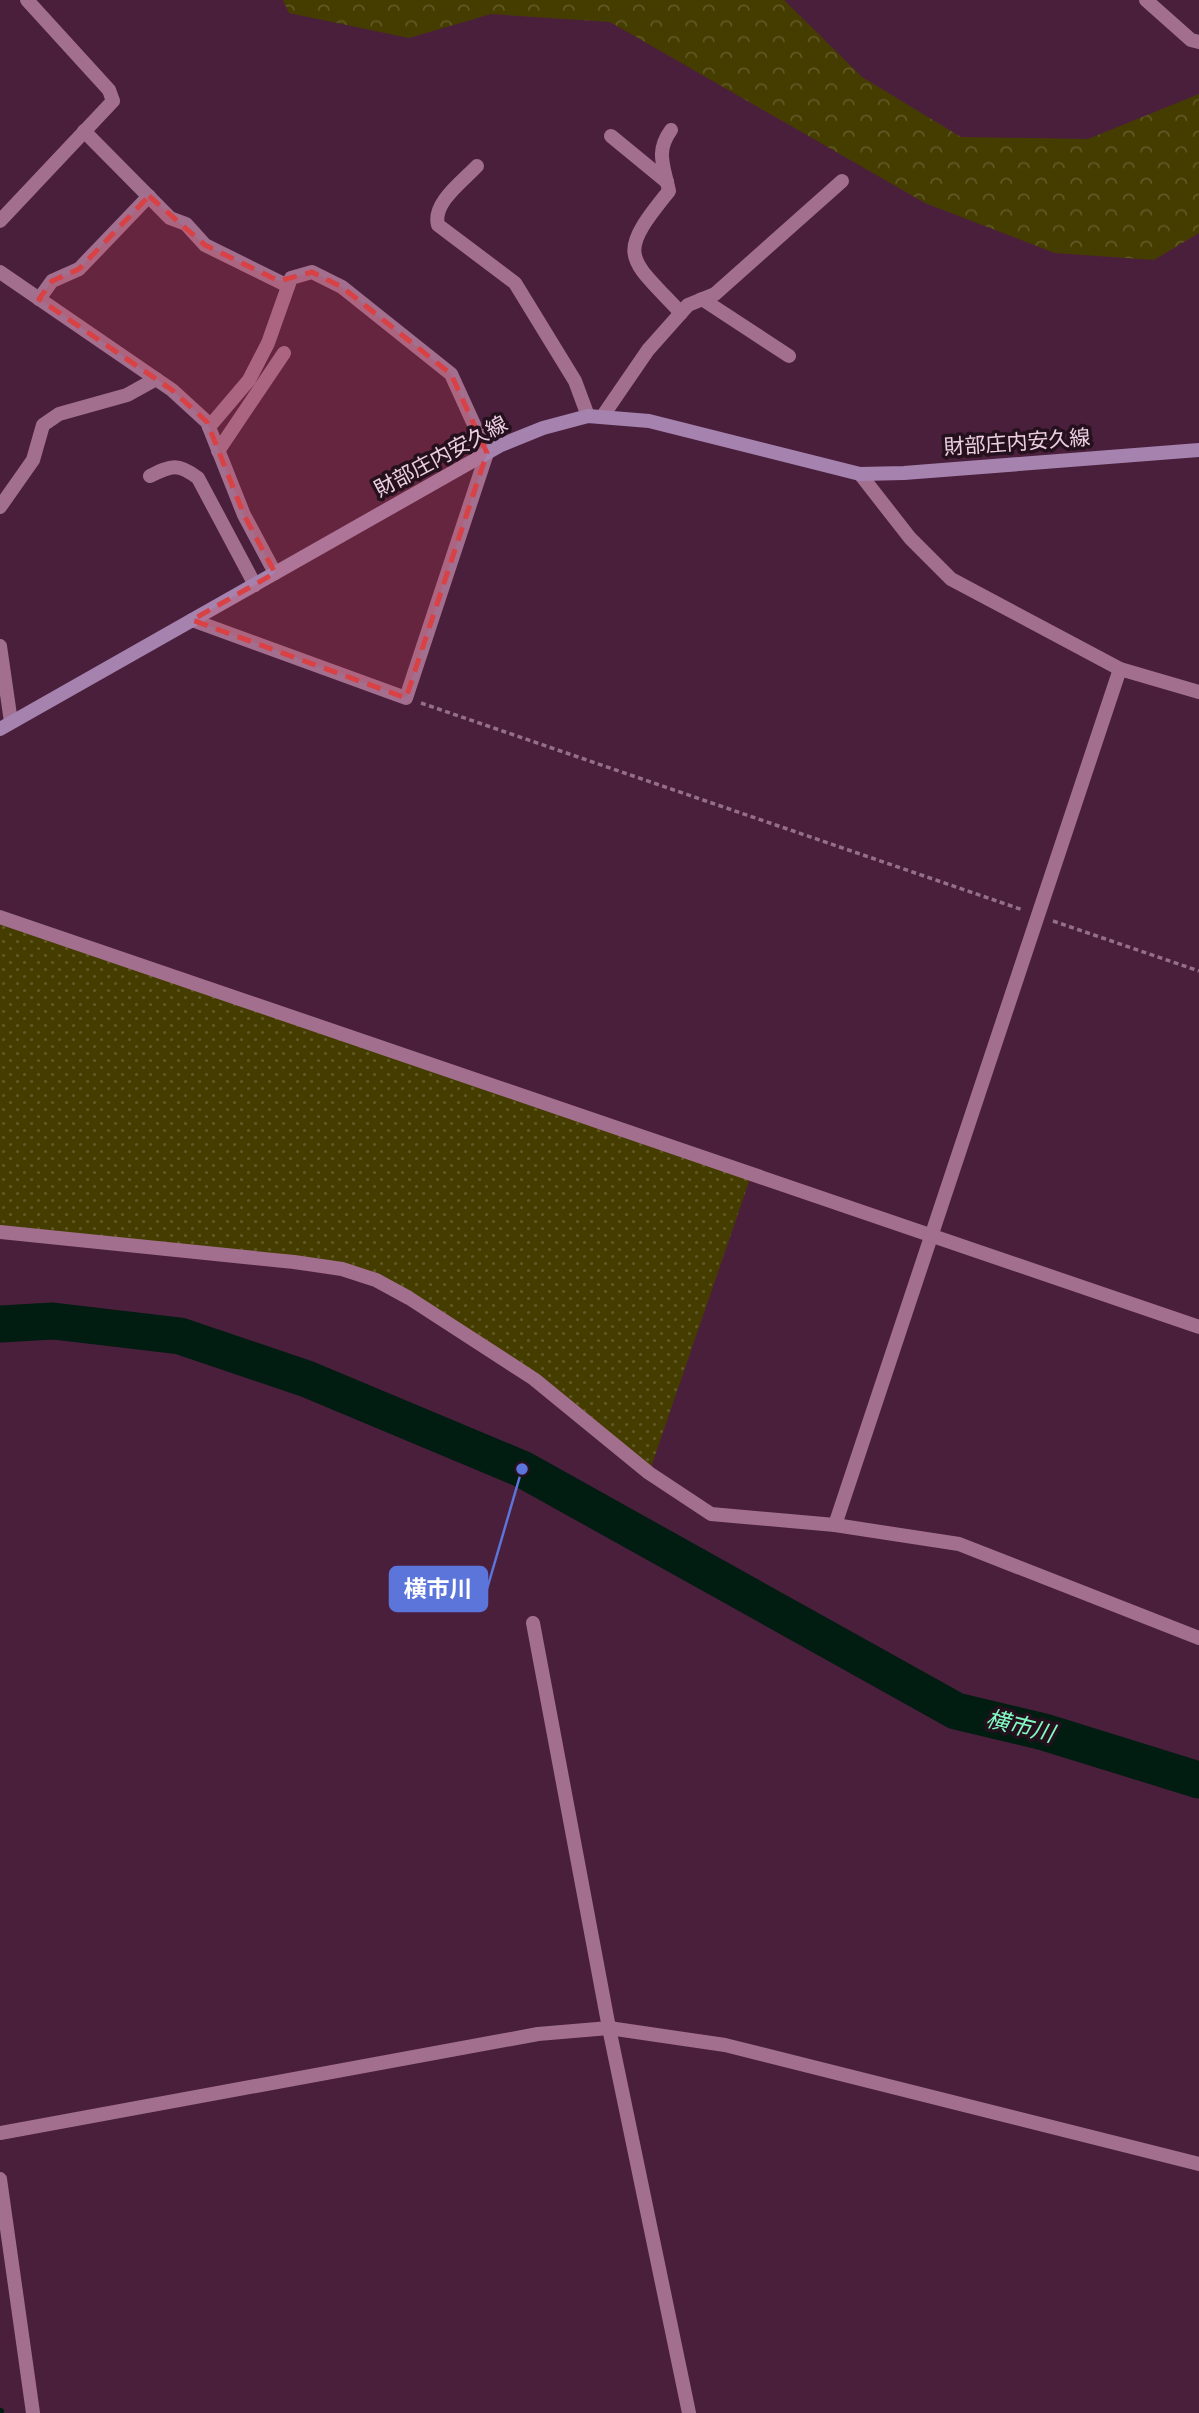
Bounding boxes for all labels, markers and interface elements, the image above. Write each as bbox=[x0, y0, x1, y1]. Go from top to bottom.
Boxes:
street label: 財部庄内安久線 bbox=[370, 411, 512, 503]
street label: 財部庄内安久線 bbox=[943, 425, 1091, 461]
callout: 横市川 bbox=[390, 1567, 487, 1611]
text: 横市川 bbox=[404, 1576, 473, 1604]
water label: 横市川 bbox=[983, 1705, 1060, 1750]

